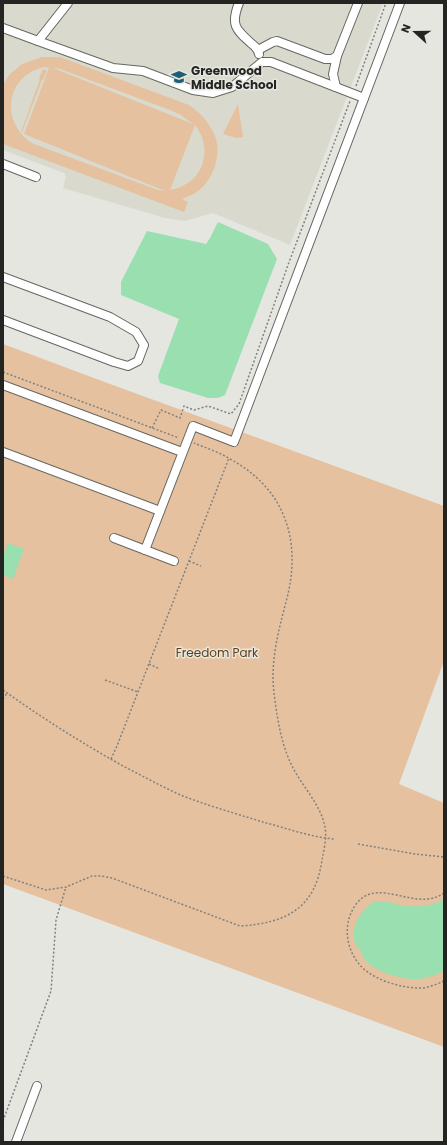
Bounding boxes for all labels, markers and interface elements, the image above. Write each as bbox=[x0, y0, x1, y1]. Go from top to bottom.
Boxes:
north arrow bbox=[395, 12, 435, 52]
text: N bbox=[397, 22, 415, 35]
place label: Greenwood Middle School bbox=[191, 62, 277, 93]
school or university icon: Greenwood Middle School bbox=[170, 68, 188, 86]
park label: Freedom Park bbox=[176, 644, 259, 661]

